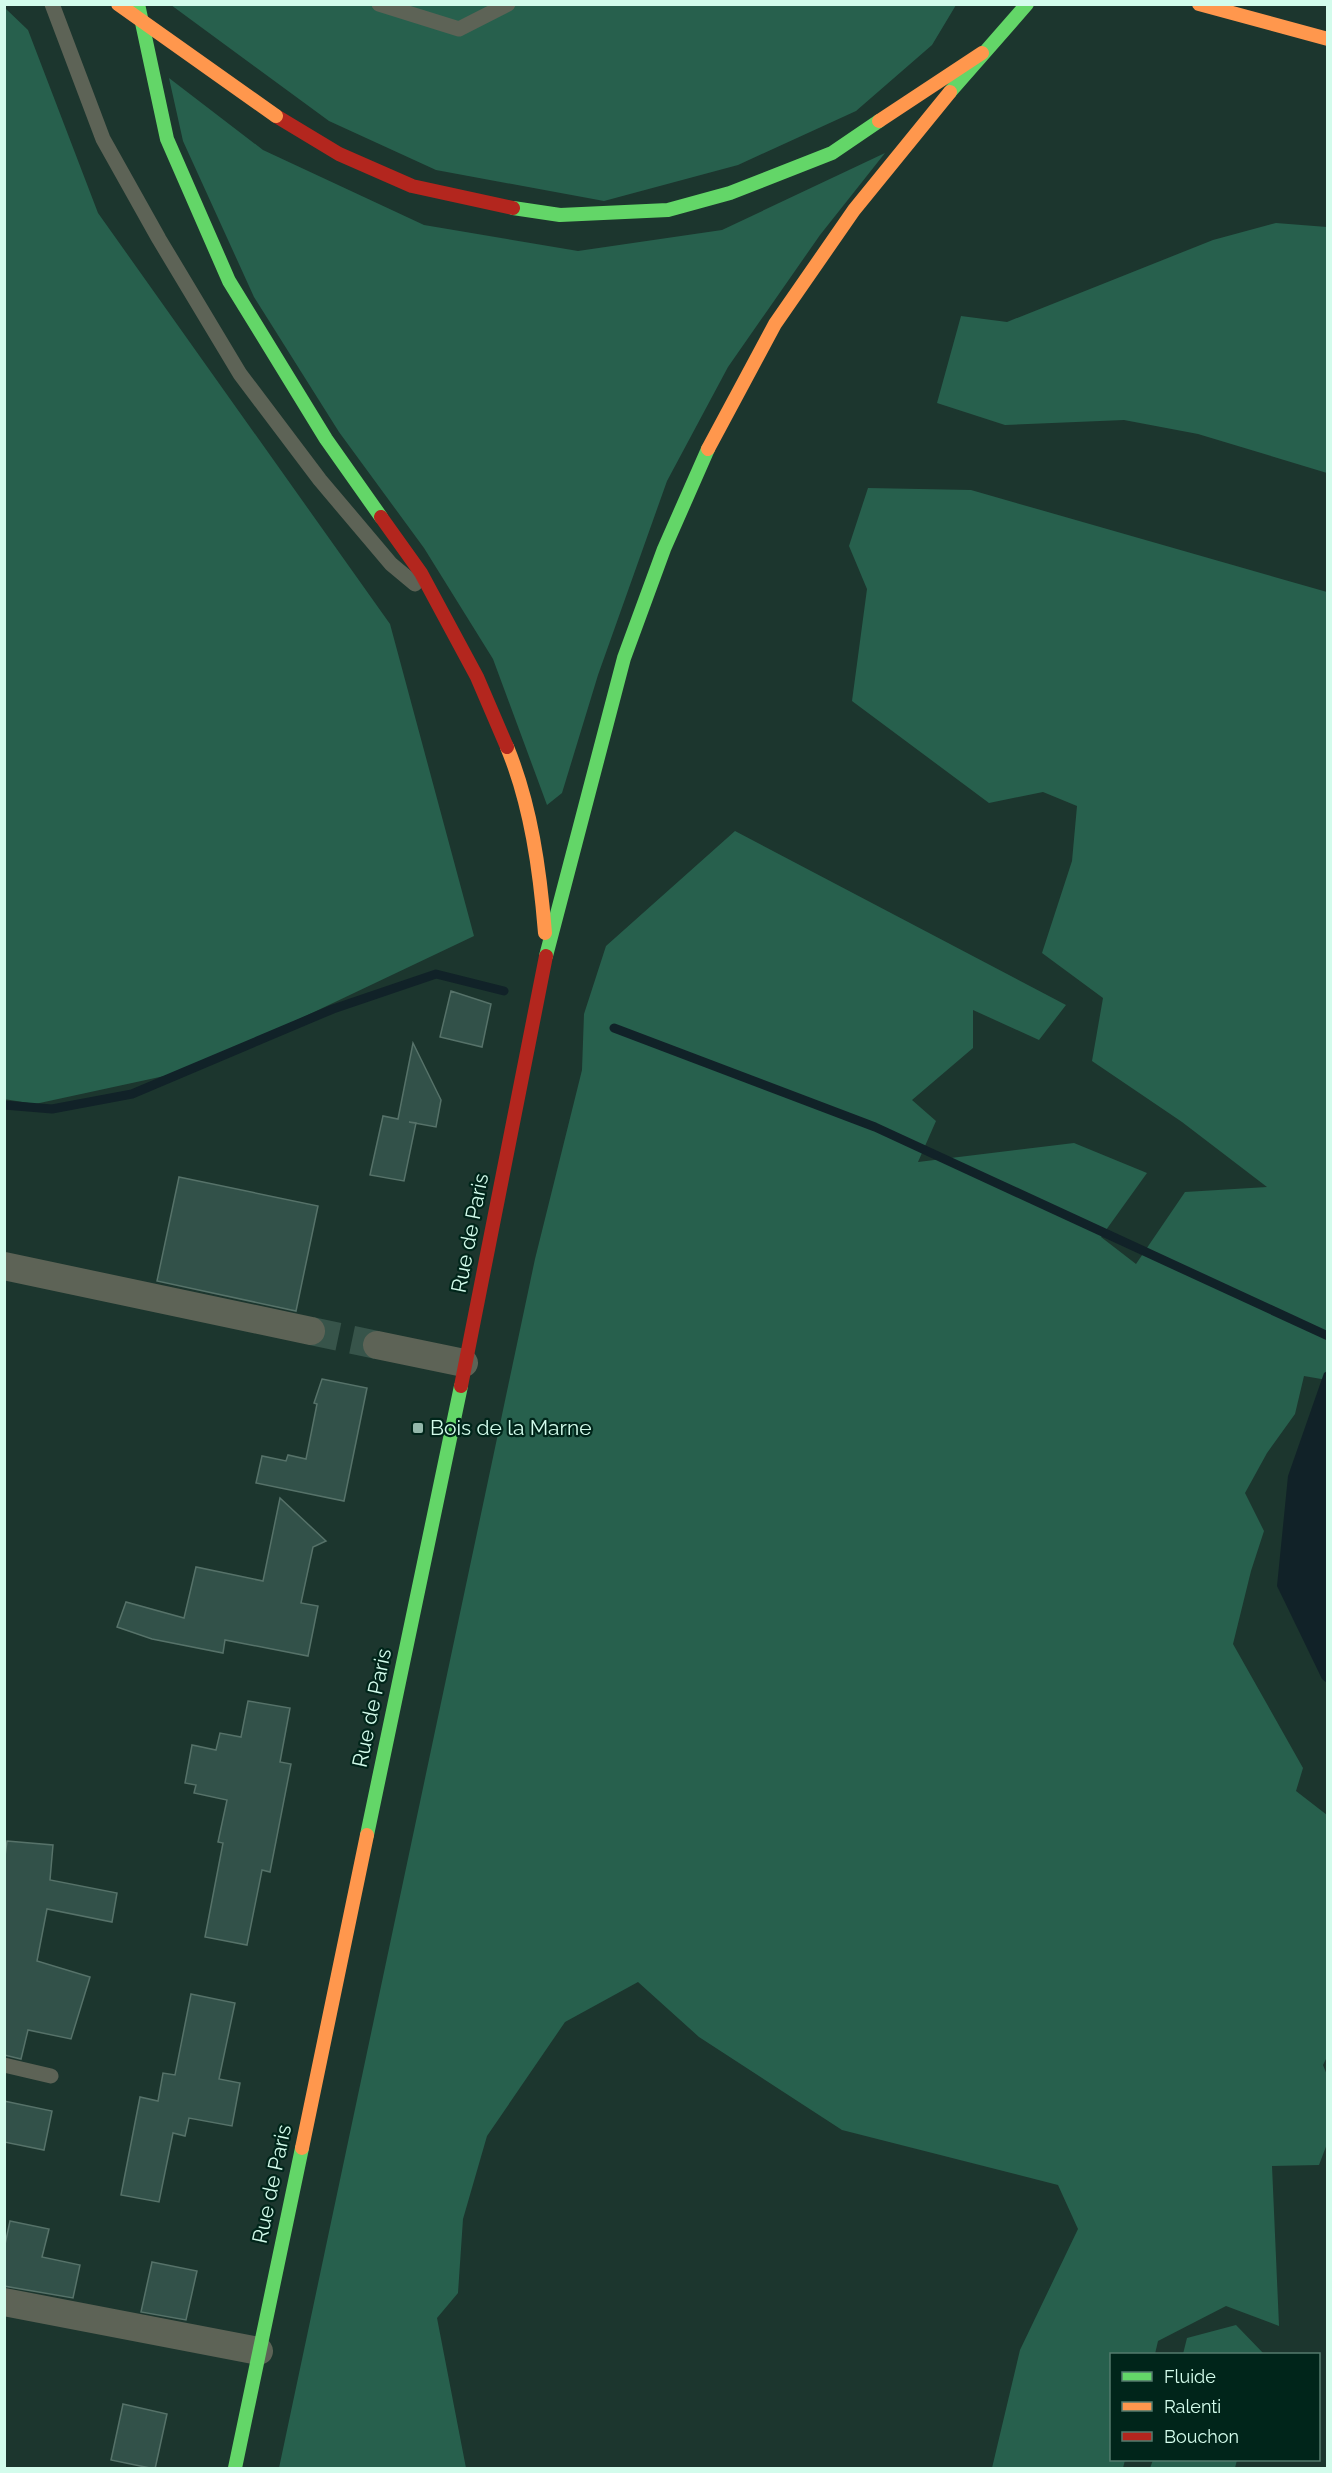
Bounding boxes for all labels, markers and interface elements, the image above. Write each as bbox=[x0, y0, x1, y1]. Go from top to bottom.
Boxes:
street label: Rue de Paris bbox=[446, 1171, 493, 1295]
place label: Bois de la Marne bbox=[430, 1415, 592, 1440]
marker: Bois de la Marne bbox=[411, 1421, 425, 1435]
street label: Rue de Paris bbox=[347, 1646, 396, 1770]
street label: Rue de Paris bbox=[247, 2122, 296, 2246]
legend bbox=[1110, 2353, 1320, 2461]
text: Fluide bbox=[1164, 2366, 1216, 2387]
text: Ralenti bbox=[1164, 2396, 1221, 2417]
text: Bouchon bbox=[1164, 2426, 1239, 2447]

